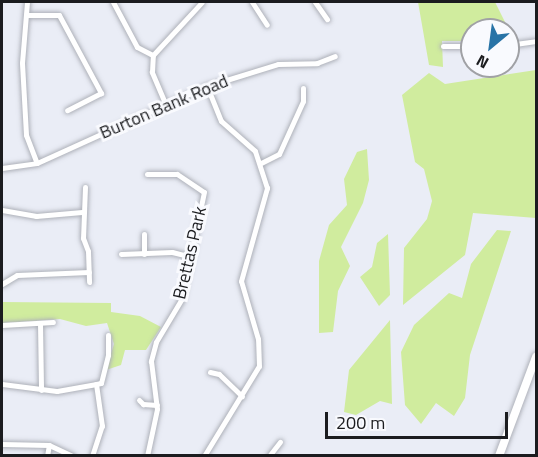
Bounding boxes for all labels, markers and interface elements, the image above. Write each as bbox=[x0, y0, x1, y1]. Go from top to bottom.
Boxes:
north arrow bbox=[460, 18, 520, 78]
text: N bbox=[472, 49, 493, 75]
street label: Burton Bank Road bbox=[96, 70, 232, 144]
street label: Brettas Park bbox=[169, 204, 211, 302]
scale bar bbox=[328, 400, 511, 438]
text: 200 m bbox=[336, 409, 385, 436]

